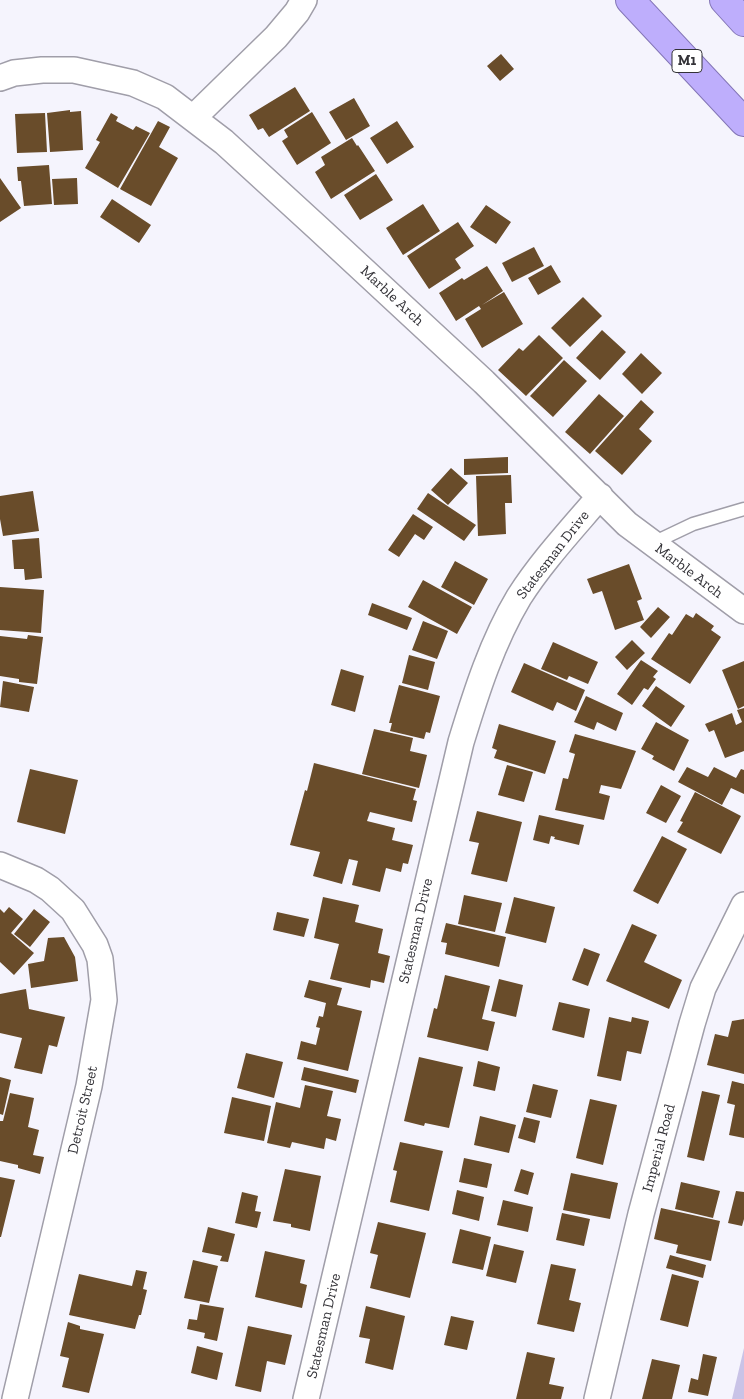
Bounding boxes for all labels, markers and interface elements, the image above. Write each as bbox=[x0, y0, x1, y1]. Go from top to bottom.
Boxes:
road number: M1 bbox=[672, 49, 702, 72]
street label: Marble Arch bbox=[356, 262, 428, 330]
street label: Statesman Drive bbox=[513, 507, 593, 603]
street label: Marble Arch bbox=[651, 540, 727, 602]
street label: Statesman Drive bbox=[395, 877, 437, 985]
street label: Detroit Street bbox=[64, 1064, 102, 1156]
street label: Imperial Road bbox=[639, 1102, 679, 1194]
street label: Statesman Drive bbox=[303, 1272, 345, 1380]

